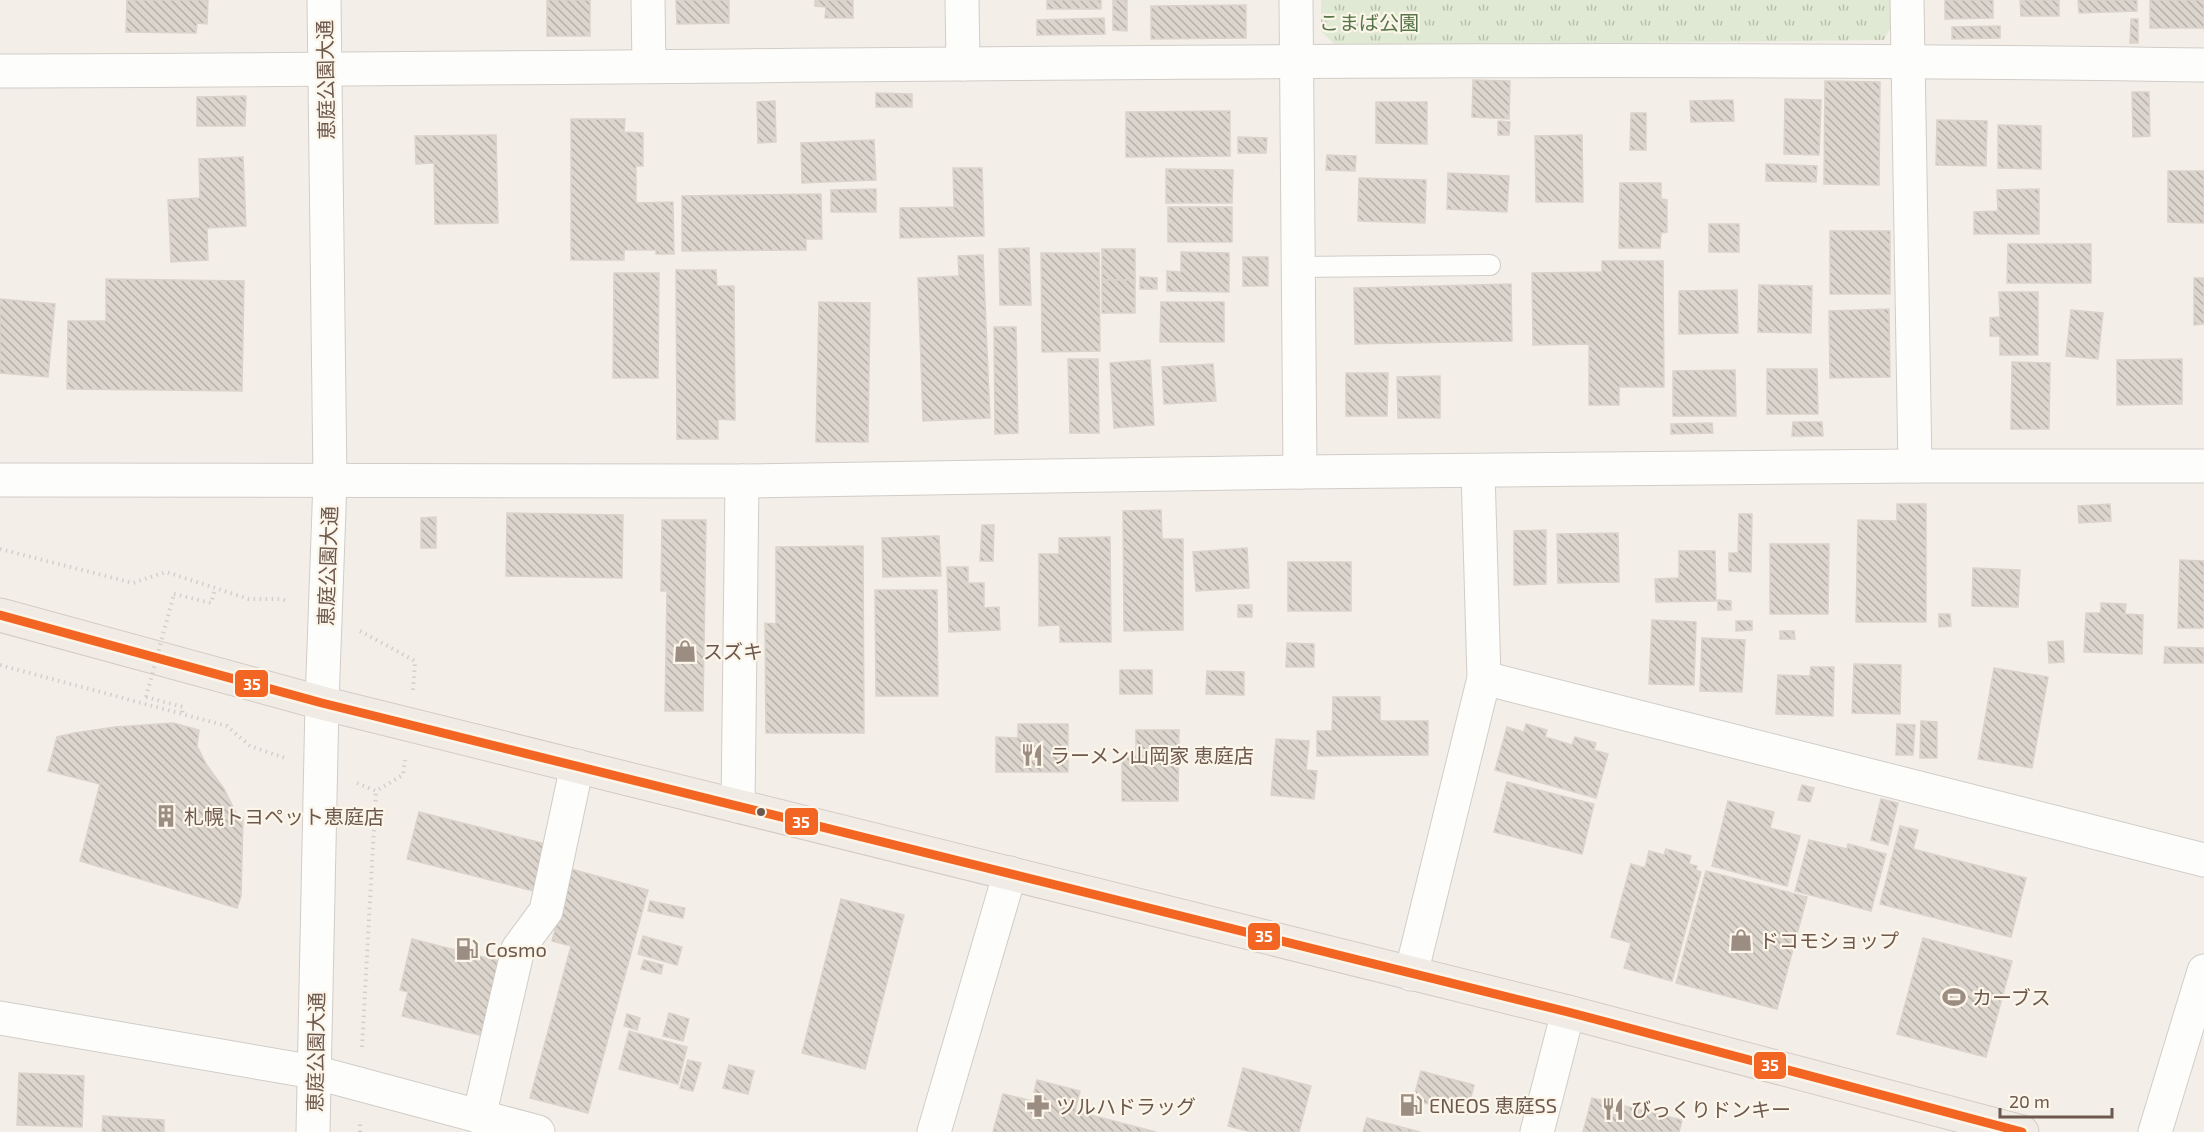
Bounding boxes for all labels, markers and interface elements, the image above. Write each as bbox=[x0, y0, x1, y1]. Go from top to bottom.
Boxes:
park label: こまば公園 bbox=[1319, 10, 1419, 34]
street label: 恵庭公園大通 bbox=[312, 20, 338, 140]
street label: 恵庭公園大通 bbox=[313, 506, 341, 626]
shop icon: スズキ bbox=[672, 638, 698, 664]
place label: スズキ bbox=[703, 639, 763, 663]
line badge: 35 bbox=[234, 669, 269, 698]
text: 35 bbox=[243, 674, 261, 693]
restaurant icon: ラーメン山岡家 恵庭店 bbox=[1019, 742, 1045, 768]
place label: ラーメン山岡家 恵庭店 bbox=[1050, 743, 1254, 767]
building icon: 札幌トヨペット恵庭店 bbox=[153, 803, 179, 829]
place label: 札幌トヨペット恵庭店 bbox=[184, 804, 384, 828]
unlabelled marker bbox=[755, 806, 767, 818]
line badge: 35 bbox=[784, 807, 819, 836]
text: 35 bbox=[792, 812, 810, 831]
line badge: 35 bbox=[1247, 922, 1281, 951]
text: 35 bbox=[1255, 926, 1273, 945]
shop icon: ドコモショップ bbox=[1728, 927, 1754, 953]
place label: ドコモショップ bbox=[1759, 928, 1899, 952]
fuel station icon: Cosmo bbox=[454, 936, 480, 962]
place label: Cosmo bbox=[485, 937, 547, 961]
sports icon: カーブス bbox=[1941, 984, 1967, 1010]
place label: カーブス bbox=[1972, 985, 2051, 1009]
street label: 恵庭公園大通 bbox=[302, 992, 328, 1112]
line badge: 35 bbox=[1753, 1051, 1787, 1080]
text: 35 bbox=[1761, 1055, 1779, 1074]
scale bar bbox=[2000, 1081, 2112, 1119]
text: 20 m bbox=[2009, 1090, 2050, 1112]
fuel station icon: ENEOS 恵庭SS bbox=[1398, 1092, 1424, 1118]
pharmacy icon: ツルハドラッグ bbox=[1025, 1093, 1051, 1119]
place label: ENEOS 恵庭SS bbox=[1429, 1093, 1557, 1117]
place label: ツルハドラッグ bbox=[1056, 1094, 1196, 1118]
restaurant icon: びっくりドンキー bbox=[1600, 1096, 1626, 1122]
place label: びっくりドンキー bbox=[1631, 1097, 1791, 1121]

